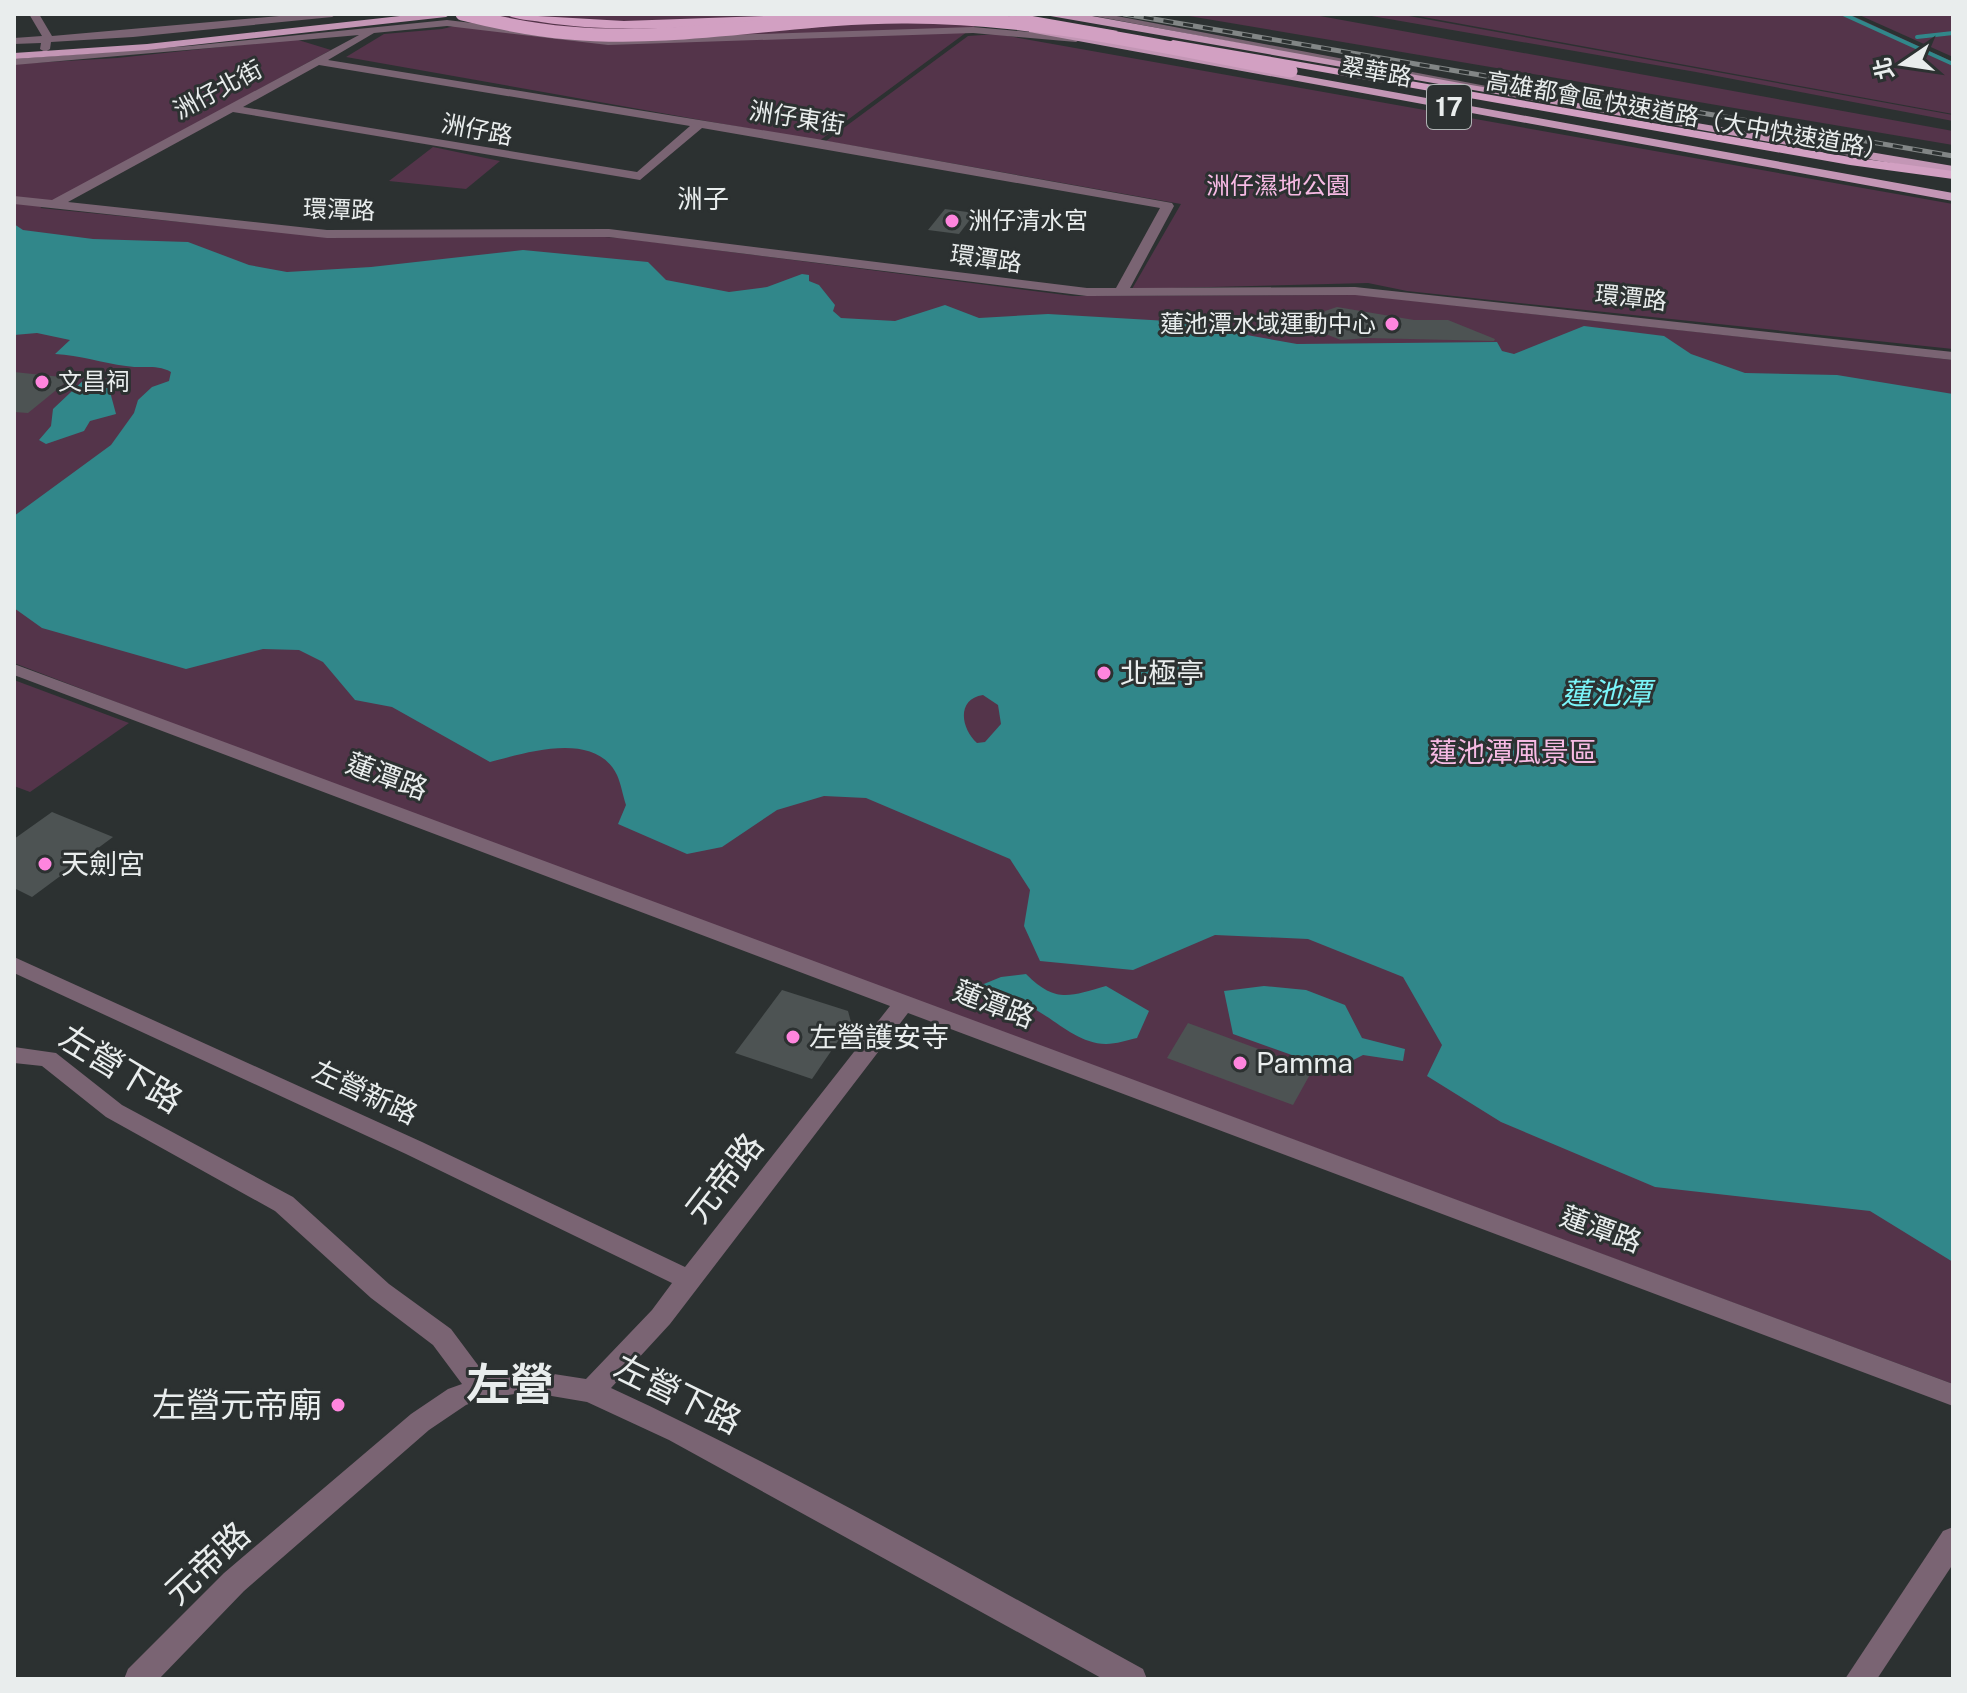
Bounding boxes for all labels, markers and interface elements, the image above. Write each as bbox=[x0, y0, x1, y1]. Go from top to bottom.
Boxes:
north arrow bbox=[1863, 24, 1943, 104]
street label: 翠華路 bbox=[1338, 51, 1414, 91]
street label: 洲仔北街 bbox=[169, 54, 266, 124]
text: 北 bbox=[1868, 55, 1899, 82]
street label: 高雄都會區快速道路（大中快速道路） bbox=[1484, 66, 1891, 164]
road number: 17 bbox=[1427, 85, 1471, 129]
street label: 洲仔東街 bbox=[748, 96, 847, 138]
street label: 洲仔路 bbox=[439, 108, 515, 150]
park label: 洲仔濕地公園 bbox=[1206, 171, 1350, 199]
district label: 洲子 bbox=[677, 183, 729, 214]
street label: 環潭路 bbox=[303, 194, 376, 224]
place label: 洲仔清水宮 bbox=[968, 206, 1088, 234]
marker: 洲仔清水宮 bbox=[943, 212, 961, 230]
street label: 環潭路 bbox=[949, 239, 1024, 277]
street label: 環潭路 bbox=[1594, 279, 1668, 315]
place label: 蓮池潭水域運動中心 bbox=[1160, 309, 1376, 337]
marker: 蓮池潭水域運動中心 bbox=[1383, 315, 1401, 333]
place label: 文昌祠 bbox=[58, 367, 130, 395]
marker: 文昌祠 bbox=[33, 373, 51, 391]
place label: 北極亭 bbox=[1120, 656, 1204, 689]
marker: 北極亭 bbox=[1095, 664, 1113, 682]
water label: 蓮池潭 bbox=[1561, 675, 1656, 711]
park label: 蓮池潭風景區 bbox=[1429, 735, 1597, 768]
street label: 蓮潭路 bbox=[342, 746, 432, 805]
place label: 天劍宮 bbox=[61, 847, 145, 880]
marker: 天劍宮 bbox=[36, 855, 54, 873]
street label: 蓮潭路 bbox=[949, 973, 1039, 1034]
street label: 左營下路 bbox=[52, 1017, 190, 1121]
place label: 左營護安寺 bbox=[809, 1020, 949, 1053]
marker: 左營護安寺 bbox=[784, 1028, 802, 1046]
place label: Pamma bbox=[1256, 1046, 1353, 1079]
street label: 左營新路 bbox=[307, 1053, 423, 1130]
marker: Pamma bbox=[1231, 1054, 1249, 1072]
street label: 元帝路 bbox=[677, 1125, 771, 1231]
street label: 蓮潭路 bbox=[1556, 1199, 1646, 1258]
street label: 左營下路 bbox=[608, 1346, 748, 1442]
district label: 左營 bbox=[466, 1358, 554, 1410]
place label: 左營元帝廟 bbox=[152, 1385, 322, 1425]
marker: 左營元帝廟 bbox=[329, 1396, 347, 1414]
street label: 元帝路 bbox=[156, 1514, 258, 1612]

